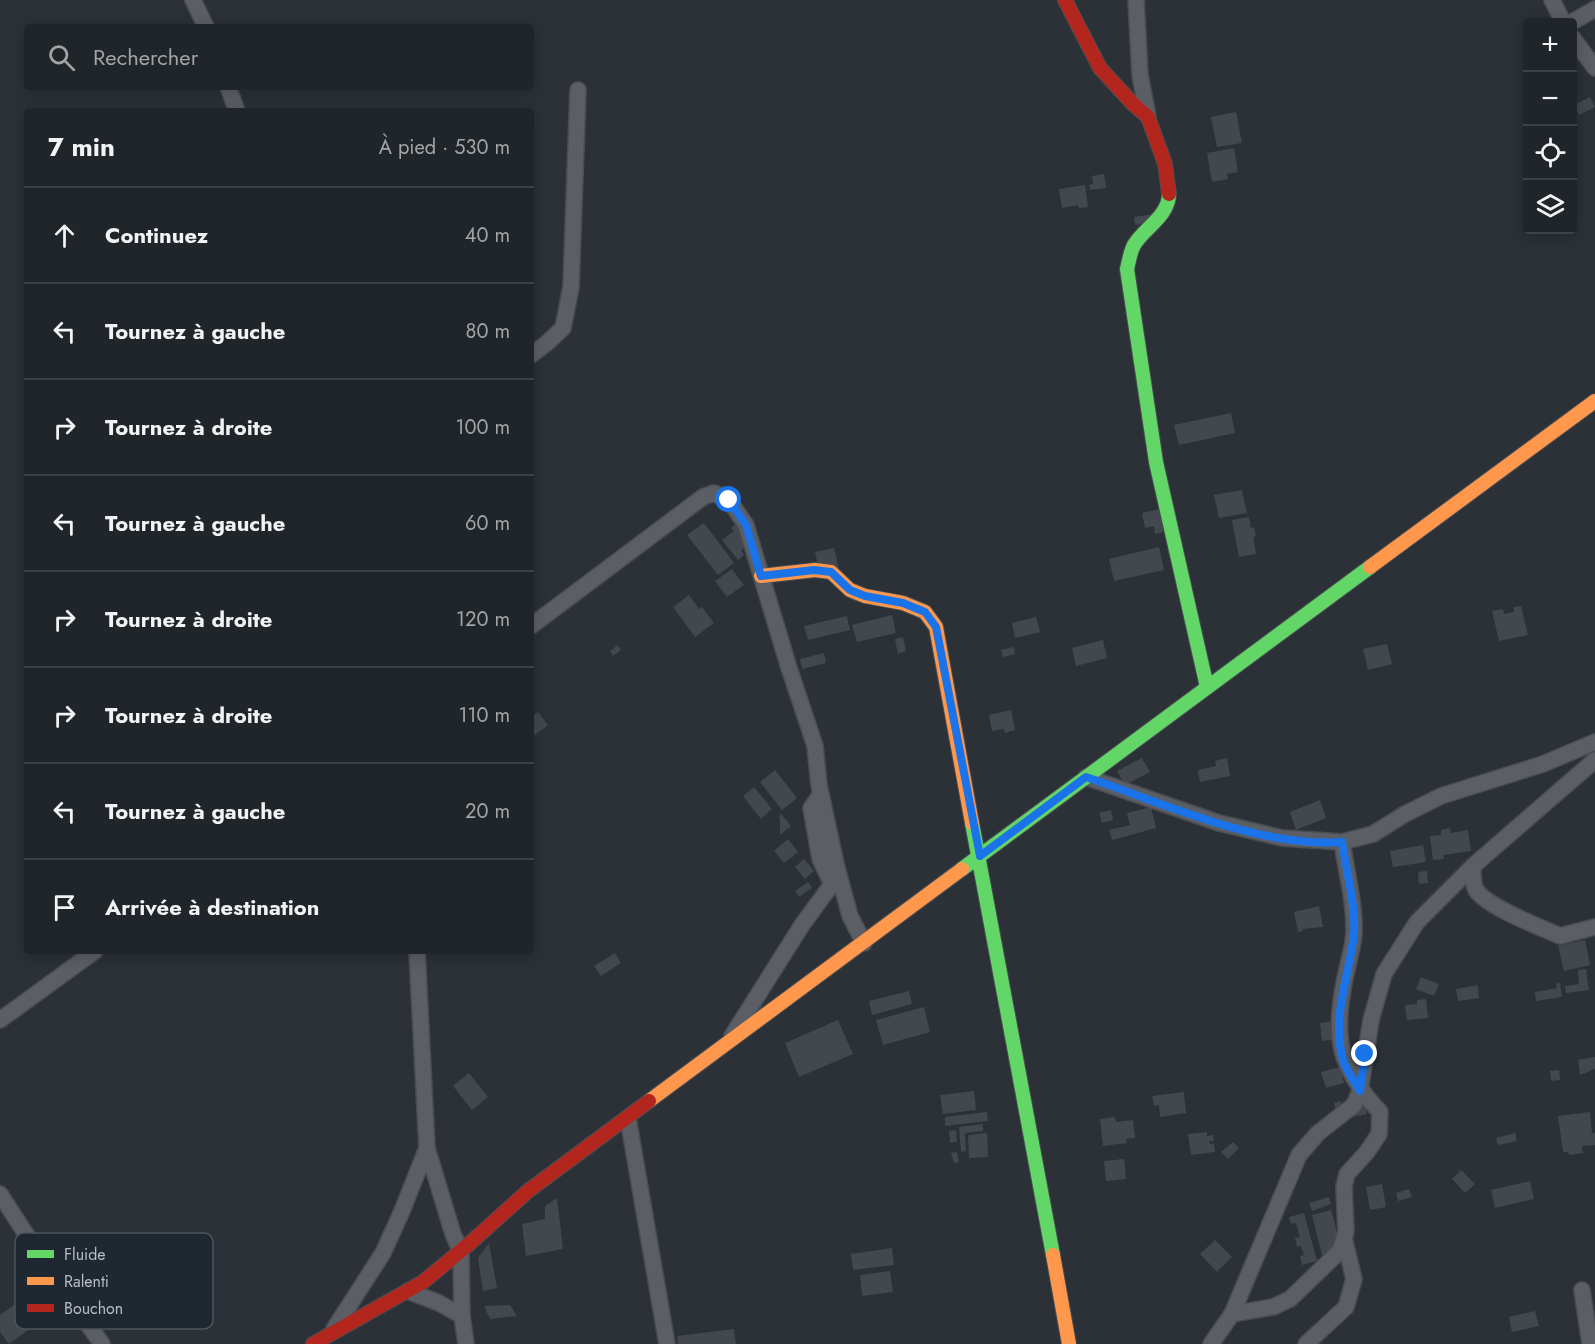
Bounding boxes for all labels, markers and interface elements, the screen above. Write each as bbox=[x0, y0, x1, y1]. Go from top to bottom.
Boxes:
map controls bbox=[1523, 18, 1577, 234]
button: + bbox=[1523, 18, 1577, 72]
search box bbox=[24, 24, 534, 90]
icon: search bbox=[45, 41, 78, 74]
text: Rechercher bbox=[93, 41, 198, 73]
button: − bbox=[1523, 72, 1577, 126]
button: locate bbox=[1523, 126, 1577, 180]
text: 7 min bbox=[48, 128, 115, 166]
text: À pied · 530 m bbox=[379, 133, 510, 162]
button: layers bbox=[1523, 180, 1577, 234]
icon: ahead bbox=[48, 219, 81, 252]
text: Continuez bbox=[105, 219, 208, 251]
text: 40 m bbox=[465, 221, 510, 250]
icon: left bbox=[48, 315, 81, 348]
text: Tournez à gauche bbox=[105, 315, 285, 347]
text: 80 m bbox=[465, 317, 510, 346]
icon: right bbox=[48, 411, 81, 444]
text: Tournez à droite bbox=[105, 411, 272, 443]
text: 100 m bbox=[455, 413, 510, 442]
route start bbox=[715, 486, 741, 512]
icon: left bbox=[48, 507, 81, 540]
text: Tournez à gauche bbox=[105, 507, 285, 539]
text: 60 m bbox=[465, 509, 510, 538]
icon: right bbox=[48, 603, 81, 636]
text: Tournez à droite bbox=[105, 603, 272, 635]
text: 120 m bbox=[456, 605, 510, 634]
icon: right bbox=[48, 699, 81, 732]
text: Tournez à droite bbox=[105, 699, 272, 731]
text: 110 m bbox=[458, 701, 510, 730]
icon: left bbox=[48, 795, 81, 828]
text: Tournez à gauche bbox=[105, 795, 285, 827]
text: 20 m bbox=[465, 797, 510, 826]
icon: arrive bbox=[48, 891, 81, 924]
text: Arrivée à destination bbox=[105, 891, 319, 923]
route end bbox=[1351, 1040, 1377, 1066]
legend bbox=[15, 1233, 213, 1329]
text: Fluide bbox=[64, 1243, 106, 1266]
text: Ralenti bbox=[64, 1270, 109, 1293]
text: Bouchon bbox=[64, 1297, 123, 1320]

